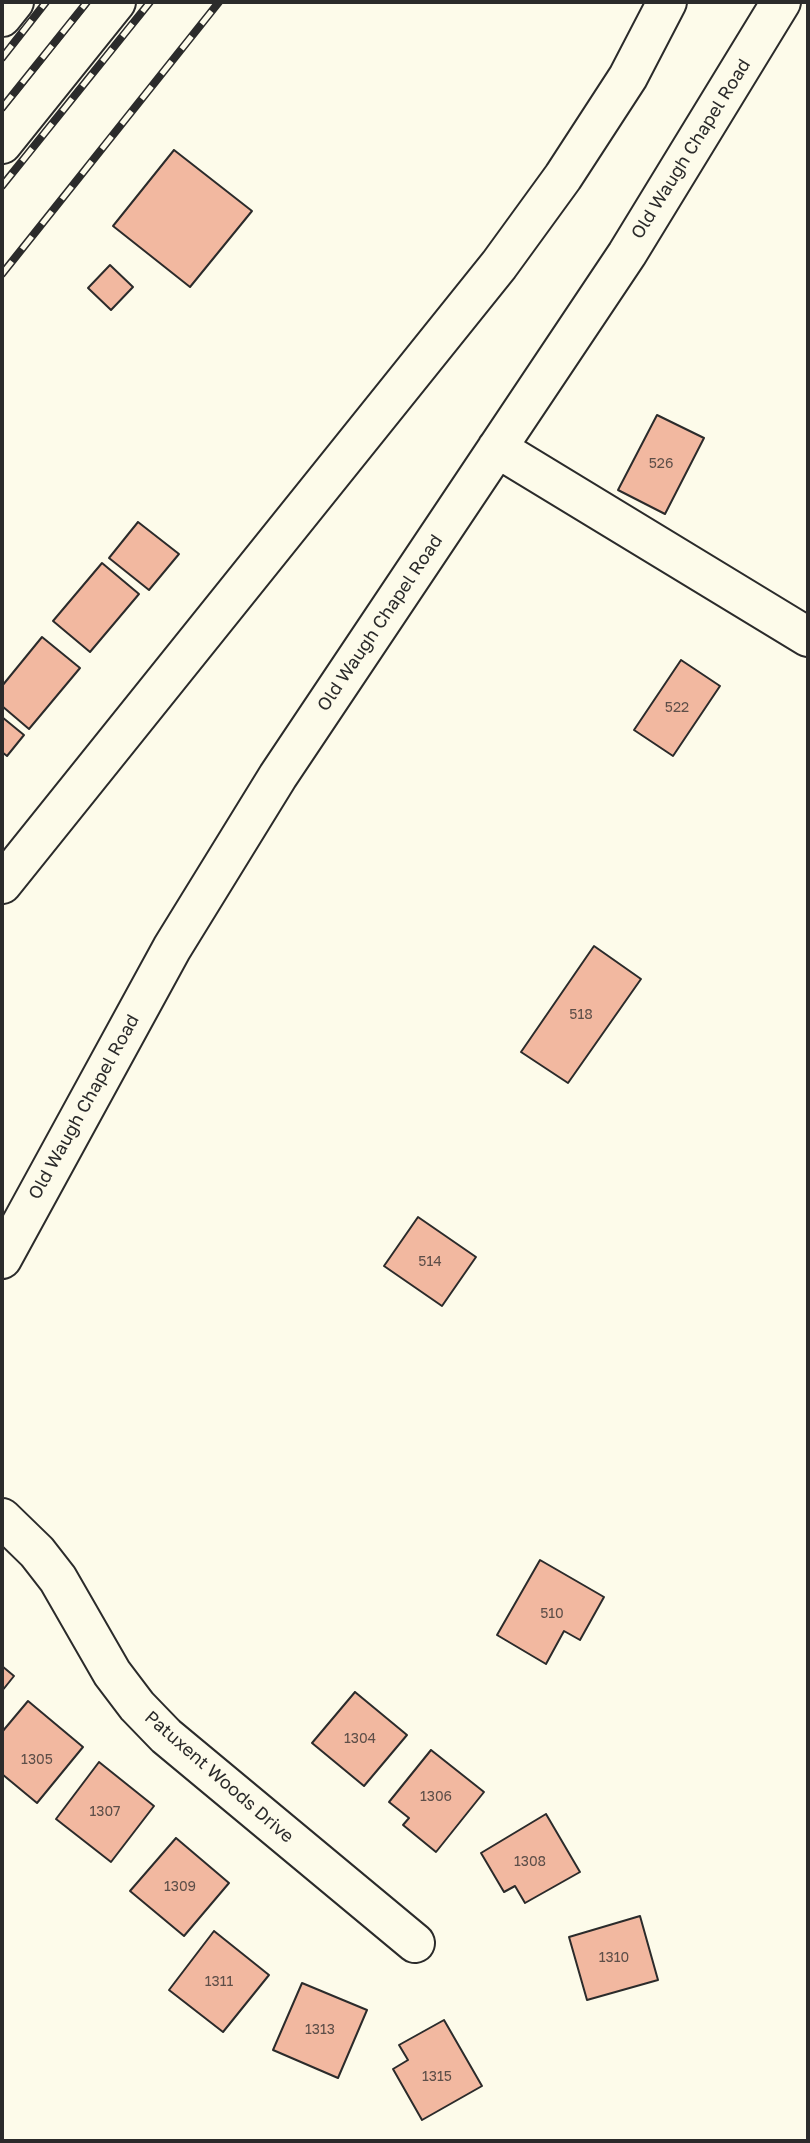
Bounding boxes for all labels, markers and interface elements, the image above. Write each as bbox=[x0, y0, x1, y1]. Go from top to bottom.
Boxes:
street label: Old Waugh Chapel Road bbox=[627, 55, 755, 243]
house number: 526 bbox=[649, 456, 673, 472]
street label: Old Waugh Chapel Road bbox=[313, 531, 447, 715]
house number: 522 bbox=[665, 700, 689, 716]
house number: 518 bbox=[569, 1007, 593, 1023]
street label: Old Waugh Chapel Road bbox=[24, 1011, 144, 1203]
house number: 514 bbox=[418, 1254, 442, 1270]
house number: 510 bbox=[540, 1606, 564, 1622]
street label: Patuxent Woods Drive bbox=[140, 1706, 298, 1848]
house number: 1304 bbox=[344, 1731, 376, 1747]
house number: 1305 bbox=[21, 1752, 53, 1768]
house number: 1306 bbox=[420, 1789, 452, 1805]
house number: 1307 bbox=[89, 1804, 121, 1820]
house number: 1308 bbox=[514, 1854, 546, 1870]
house number: 1309 bbox=[164, 1879, 196, 1895]
house number: 1310 bbox=[599, 1950, 629, 1966]
house number: 1311 bbox=[205, 1974, 233, 1990]
house number: 1313 bbox=[305, 2022, 335, 2038]
house number: 1315 bbox=[422, 2069, 452, 2085]

